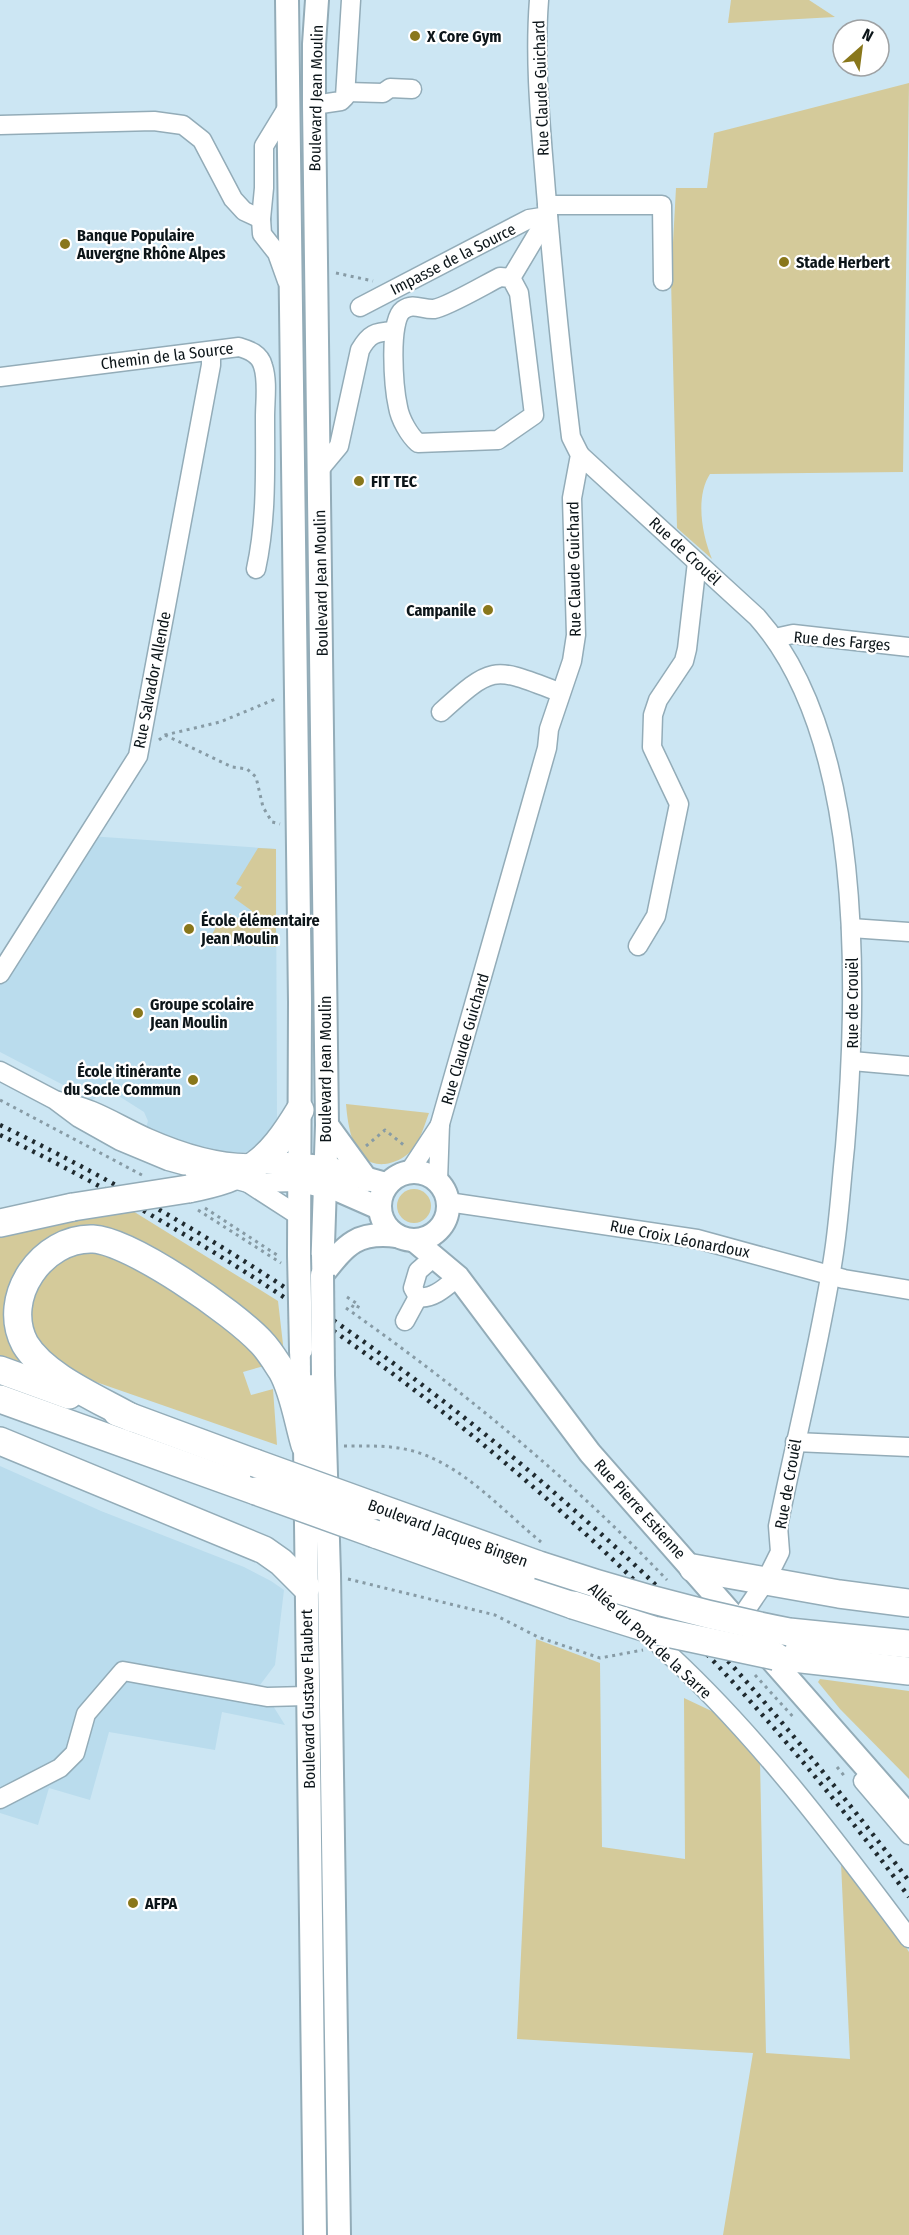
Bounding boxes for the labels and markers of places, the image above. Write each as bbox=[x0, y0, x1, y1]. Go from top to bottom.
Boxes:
place label: X Core Gym bbox=[426, 27, 502, 46]
marker: X Core Gym bbox=[408, 29, 422, 43]
place label: Banque Populaire Auvergne Rhône Alpes bbox=[76, 226, 226, 263]
marker: Banque Populaire Auvergne Rhône Alpes bbox=[58, 237, 72, 251]
place label: Stade Herbert bbox=[796, 253, 890, 272]
marker: Stade Herbert bbox=[777, 255, 791, 269]
place label: FIT TEC bbox=[371, 472, 418, 491]
marker: FIT TEC bbox=[352, 474, 366, 488]
place label: Campanile bbox=[406, 601, 476, 620]
marker: Campanile bbox=[481, 603, 495, 617]
place label: École élémentaire Jean Moulin bbox=[200, 910, 320, 948]
marker: École élémentaire Jean Moulin bbox=[182, 922, 196, 936]
place label: Groupe scolaire Jean Moulin bbox=[149, 995, 254, 1032]
marker: Groupe scolaire Jean Moulin bbox=[131, 1006, 145, 1020]
place label: École itinérante du Socle Commun bbox=[63, 1061, 181, 1099]
marker: École itinérante du Socle Commun bbox=[186, 1073, 200, 1087]
place label: AFPA bbox=[144, 1894, 177, 1913]
marker: AFPA bbox=[126, 1896, 140, 1910]

